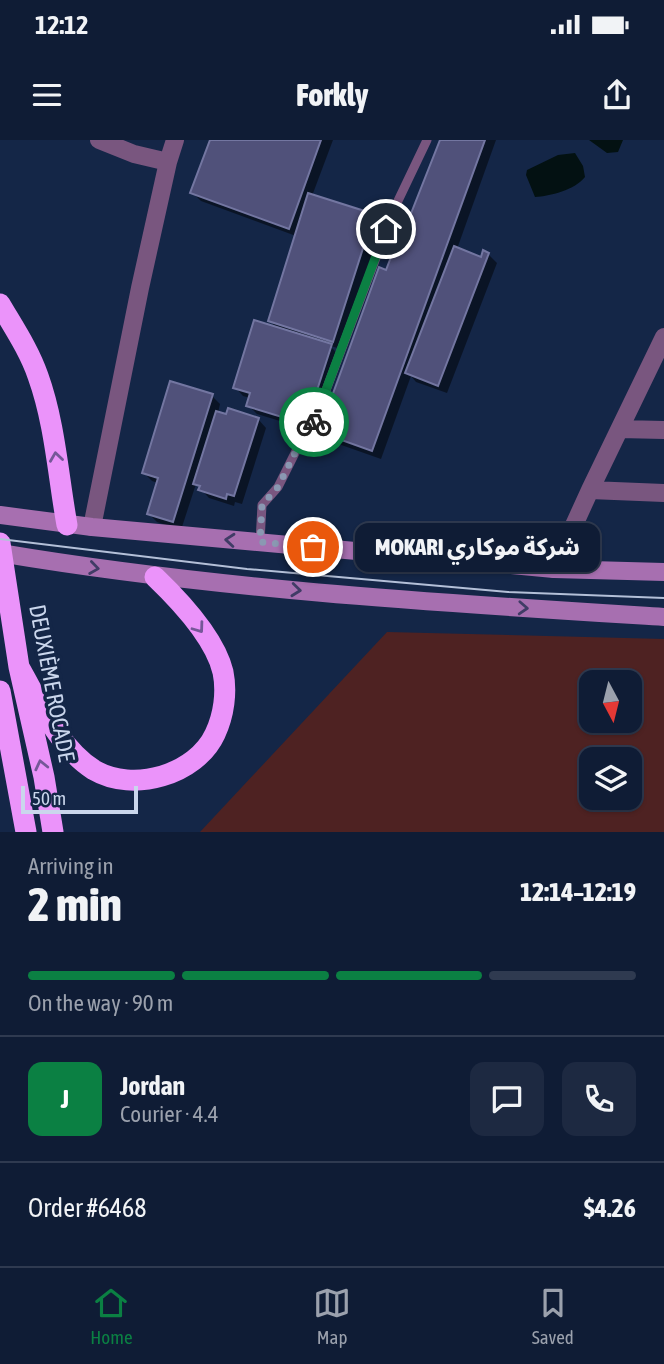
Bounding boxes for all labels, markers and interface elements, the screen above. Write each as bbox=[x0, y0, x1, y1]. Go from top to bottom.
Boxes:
text: 12:12 bbox=[35, 10, 89, 40]
icon: menu bbox=[28, 76, 66, 114]
text: Forkly bbox=[296, 76, 368, 113]
icon: share bbox=[598, 76, 636, 114]
pin bbox=[356, 199, 416, 259]
icon: home bbox=[367, 210, 405, 248]
courier bbox=[279, 387, 349, 457]
icon: bike bbox=[295, 403, 333, 441]
one-way arrow bbox=[49, 451, 64, 463]
pin bbox=[283, 517, 343, 577]
callout: MOKARI شركة موكاري bbox=[355, 522, 600, 572]
icon: bag bbox=[294, 528, 332, 566]
one-way arrow bbox=[224, 533, 235, 548]
text: MOKARI شركة موكاري bbox=[375, 534, 580, 560]
one-way arrow bbox=[88, 560, 100, 575]
one-way arrow bbox=[291, 582, 302, 597]
one-way arrow bbox=[518, 600, 529, 615]
street label: DEUXIÈME ROCADE bbox=[24, 602, 80, 764]
one-way arrow bbox=[191, 621, 204, 633]
north arrow bbox=[579, 670, 642, 733]
map controls bbox=[579, 670, 642, 810]
button: layers bbox=[579, 747, 642, 810]
one-way arrow bbox=[35, 759, 49, 771]
scale bar bbox=[21, 783, 138, 815]
text: 50 m bbox=[32, 787, 66, 809]
text: Arriving in bbox=[28, 853, 114, 879]
text: 12:14–12:19 bbox=[520, 877, 636, 907]
text: 2 min bbox=[28, 878, 122, 931]
text: On the way · 90 m bbox=[28, 990, 173, 1016]
button: chat bbox=[470, 1062, 544, 1136]
button: phone bbox=[562, 1062, 636, 1136]
text: Jordan bbox=[120, 1071, 185, 1101]
text: J bbox=[61, 1084, 69, 1114]
text: Courier · 4.4 bbox=[120, 1101, 219, 1127]
text: Order #6468 bbox=[28, 1193, 147, 1223]
text: $4.26 bbox=[584, 1193, 636, 1223]
tab: Home bbox=[90, 1284, 133, 1348]
tab: Map bbox=[313, 1284, 351, 1348]
tab: Saved bbox=[532, 1284, 574, 1348]

